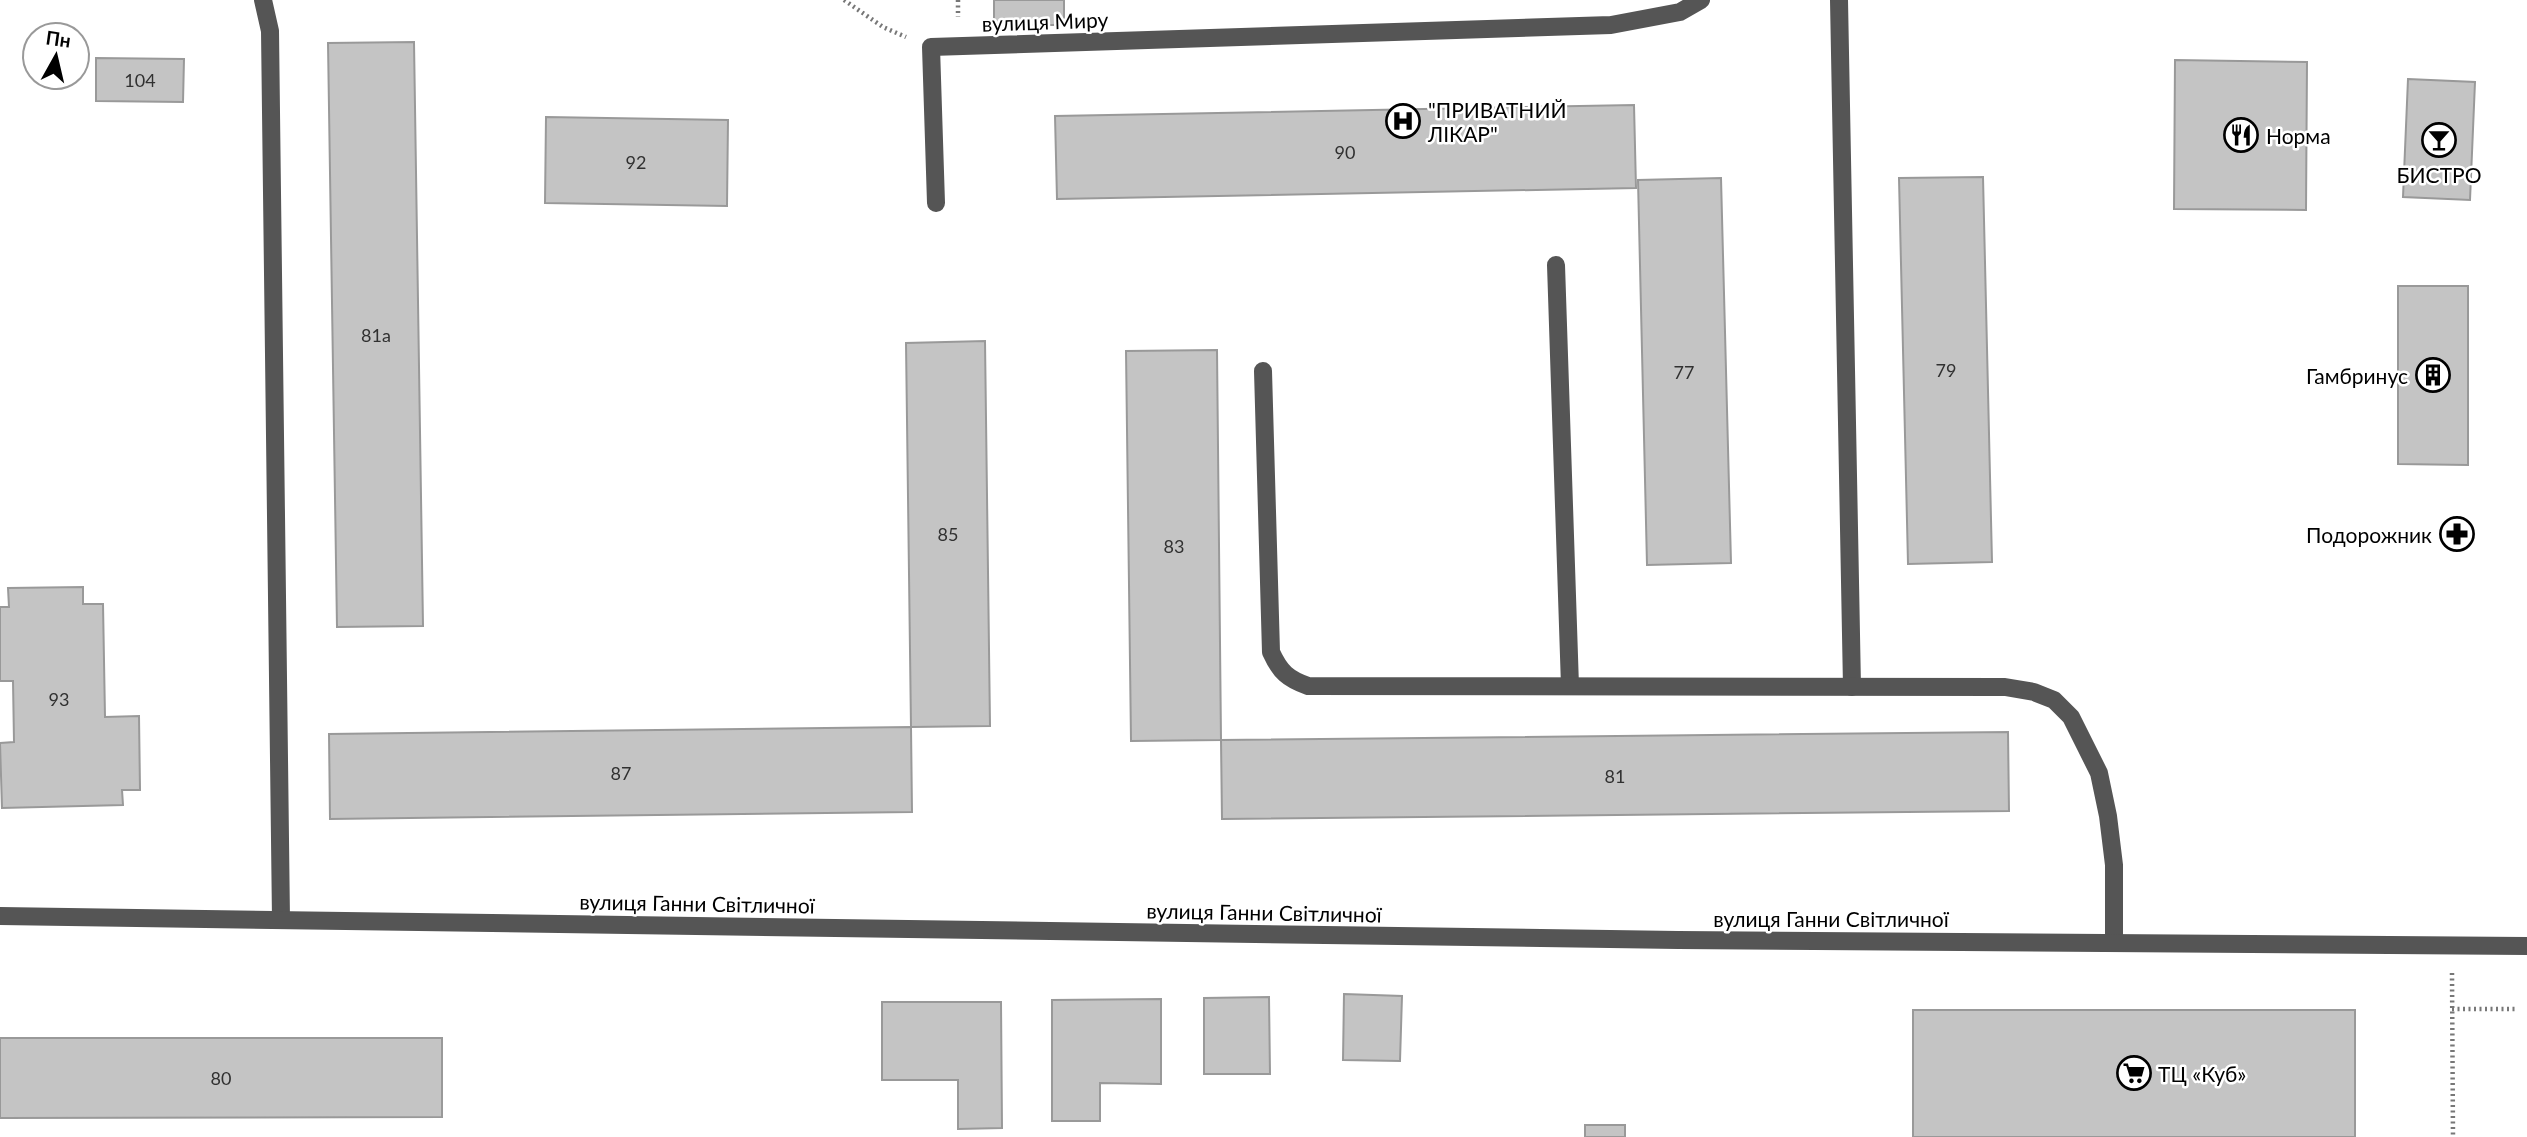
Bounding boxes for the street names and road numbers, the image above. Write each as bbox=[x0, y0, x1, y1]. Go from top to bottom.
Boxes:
street label: вулиця Миру bbox=[981, 6, 1109, 36]
street label: вулиця Ганни Світличної bbox=[579, 888, 816, 918]
street label: вулиця Ганни Світличної bbox=[1146, 897, 1383, 927]
street label: вулиця Ганни Світличної bbox=[1713, 906, 1950, 931]

